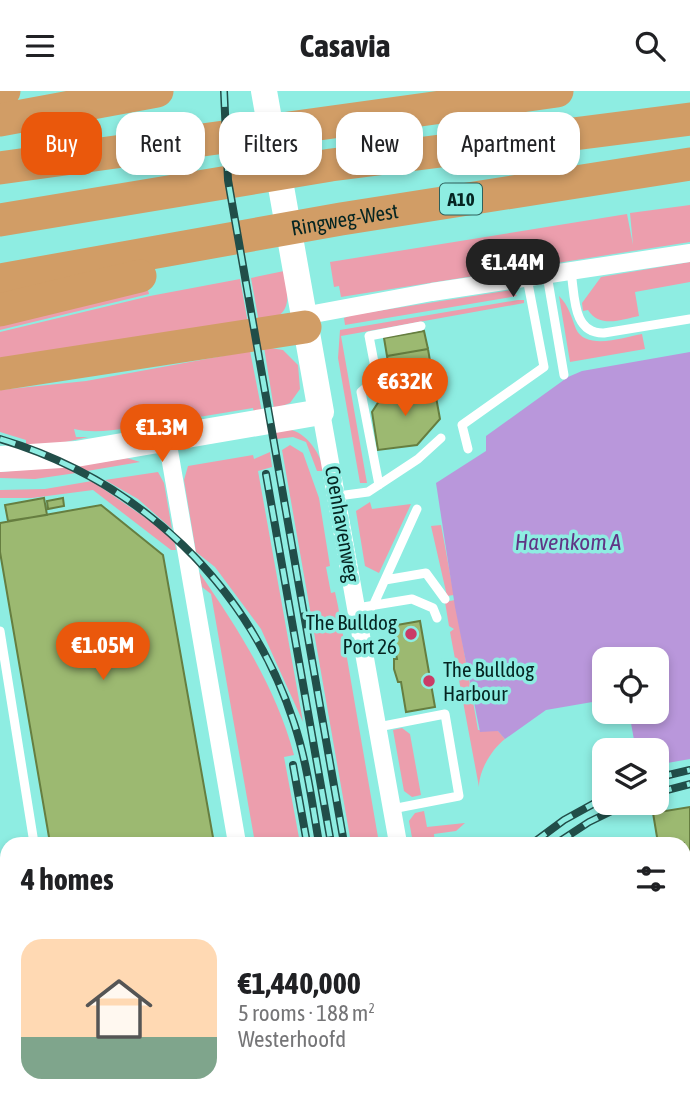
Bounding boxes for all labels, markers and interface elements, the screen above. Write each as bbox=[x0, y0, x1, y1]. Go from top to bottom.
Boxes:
icon: menu bbox=[21, 27, 59, 65]
text: Casavia bbox=[300, 27, 390, 64]
icon: search bbox=[631, 27, 669, 65]
chip: Buy bbox=[21, 112, 102, 175]
chip: Rent bbox=[116, 112, 205, 175]
chip: Filters bbox=[219, 112, 322, 175]
chip: New bbox=[336, 112, 423, 175]
chip: Apartment bbox=[437, 112, 580, 175]
road number: A10 bbox=[440, 183, 482, 215]
street label: Ringweg-West bbox=[289, 198, 400, 240]
pin: €1.44M bbox=[456, 239, 570, 299]
text: €1.44M bbox=[482, 249, 544, 275]
pin: €632K bbox=[356, 359, 454, 418]
text: €632K bbox=[378, 368, 432, 394]
pin: €1.3M bbox=[113, 405, 211, 464]
text: €1.3M bbox=[136, 414, 188, 440]
street label: Coenhavenweg bbox=[321, 464, 365, 584]
water label: Havenkom A bbox=[515, 529, 621, 555]
place label: The Bulldog Port 26 bbox=[306, 610, 397, 658]
pin: €1.05M bbox=[46, 623, 160, 682]
marker: The Bulldog Port 26 bbox=[403, 626, 419, 642]
text: €1.05M bbox=[72, 632, 134, 658]
map controls bbox=[592, 647, 669, 815]
button: locate bbox=[592, 647, 669, 724]
place label: The Bulldog Harbour bbox=[443, 657, 534, 705]
marker: The Bulldog Harbour bbox=[421, 673, 437, 689]
button: layers bbox=[592, 738, 669, 815]
icon: filters bbox=[632, 860, 670, 898]
text: 4 homes bbox=[21, 862, 114, 896]
text: €1,440,000 bbox=[238, 966, 361, 1000]
icon: home bbox=[77, 967, 161, 1051]
text: 5 rooms · 188 m² bbox=[238, 1000, 375, 1026]
text: Westerhoofd bbox=[238, 1026, 346, 1052]

